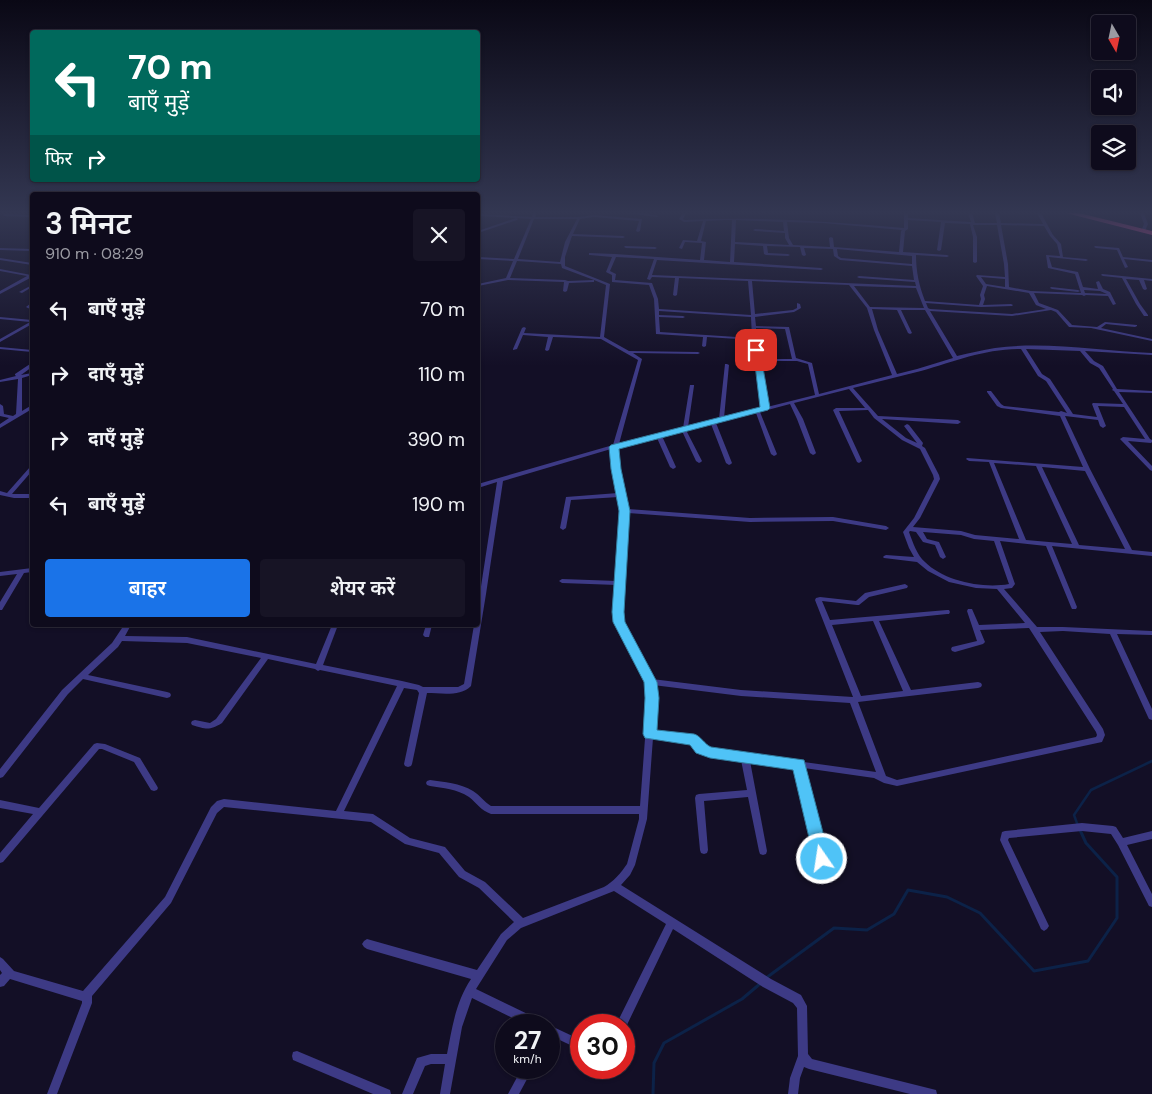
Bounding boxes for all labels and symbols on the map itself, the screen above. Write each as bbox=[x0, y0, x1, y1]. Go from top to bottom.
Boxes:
north arrow bbox=[1091, 15, 1136, 60]
pin bbox=[735, 329, 777, 371]
position arrow bbox=[795, 832, 847, 884]
speed limit sign: 30 bbox=[570, 1014, 635, 1079]

